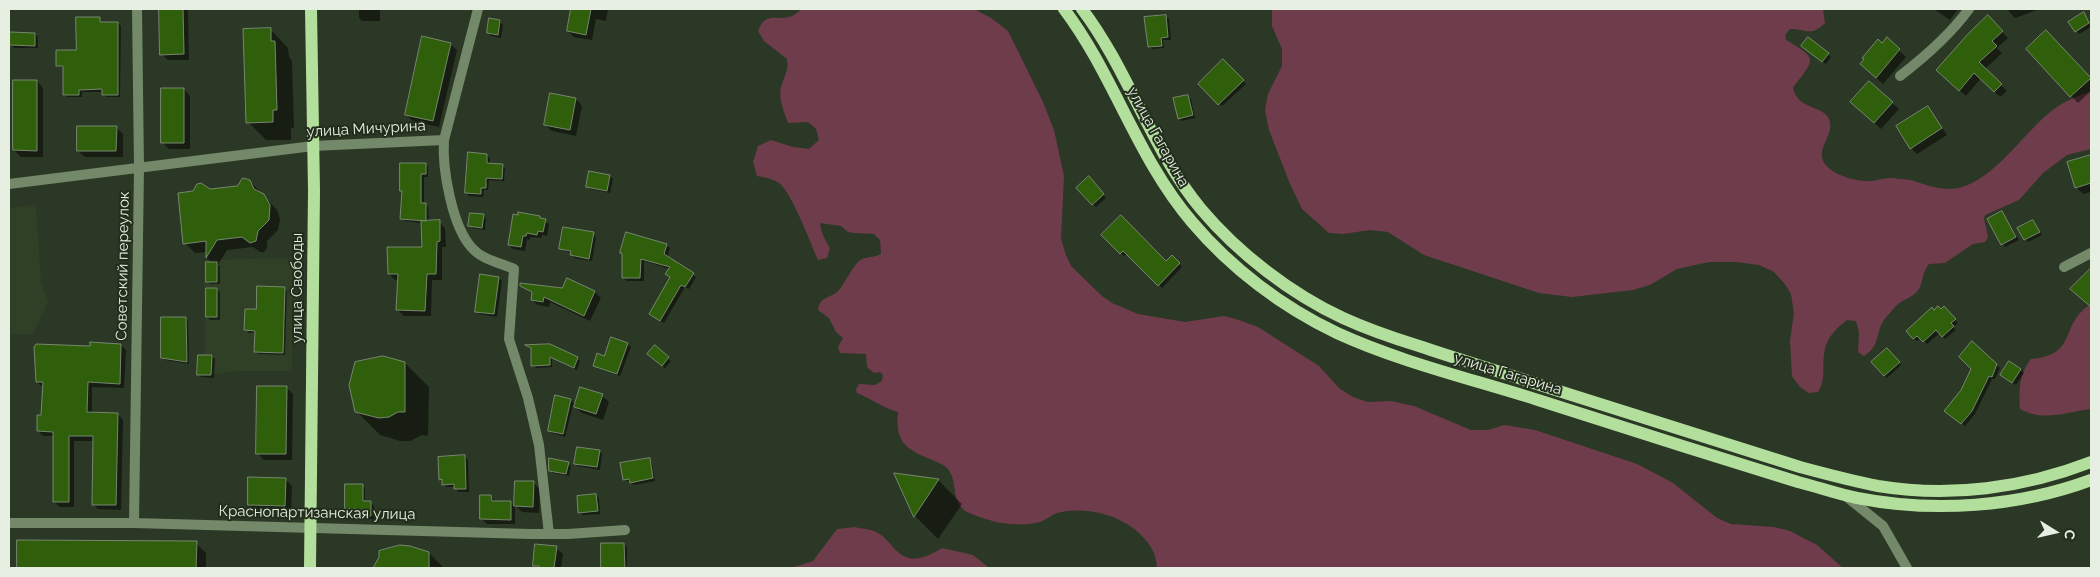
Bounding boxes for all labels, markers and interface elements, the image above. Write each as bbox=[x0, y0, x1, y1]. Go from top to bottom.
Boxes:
street label: улица Гагарина bbox=[1123, 84, 1193, 190]
street label: улица Мичурина bbox=[306, 117, 426, 141]
street label: Советский переулок bbox=[113, 191, 133, 341]
street label: улица Свободы bbox=[288, 233, 306, 343]
street label: улица Гагарина bbox=[1452, 349, 1564, 399]
street label: Краснопартизанская улица bbox=[218, 502, 416, 524]
north arrow bbox=[2030, 507, 2080, 557]
text: С bbox=[2061, 528, 2078, 541]

